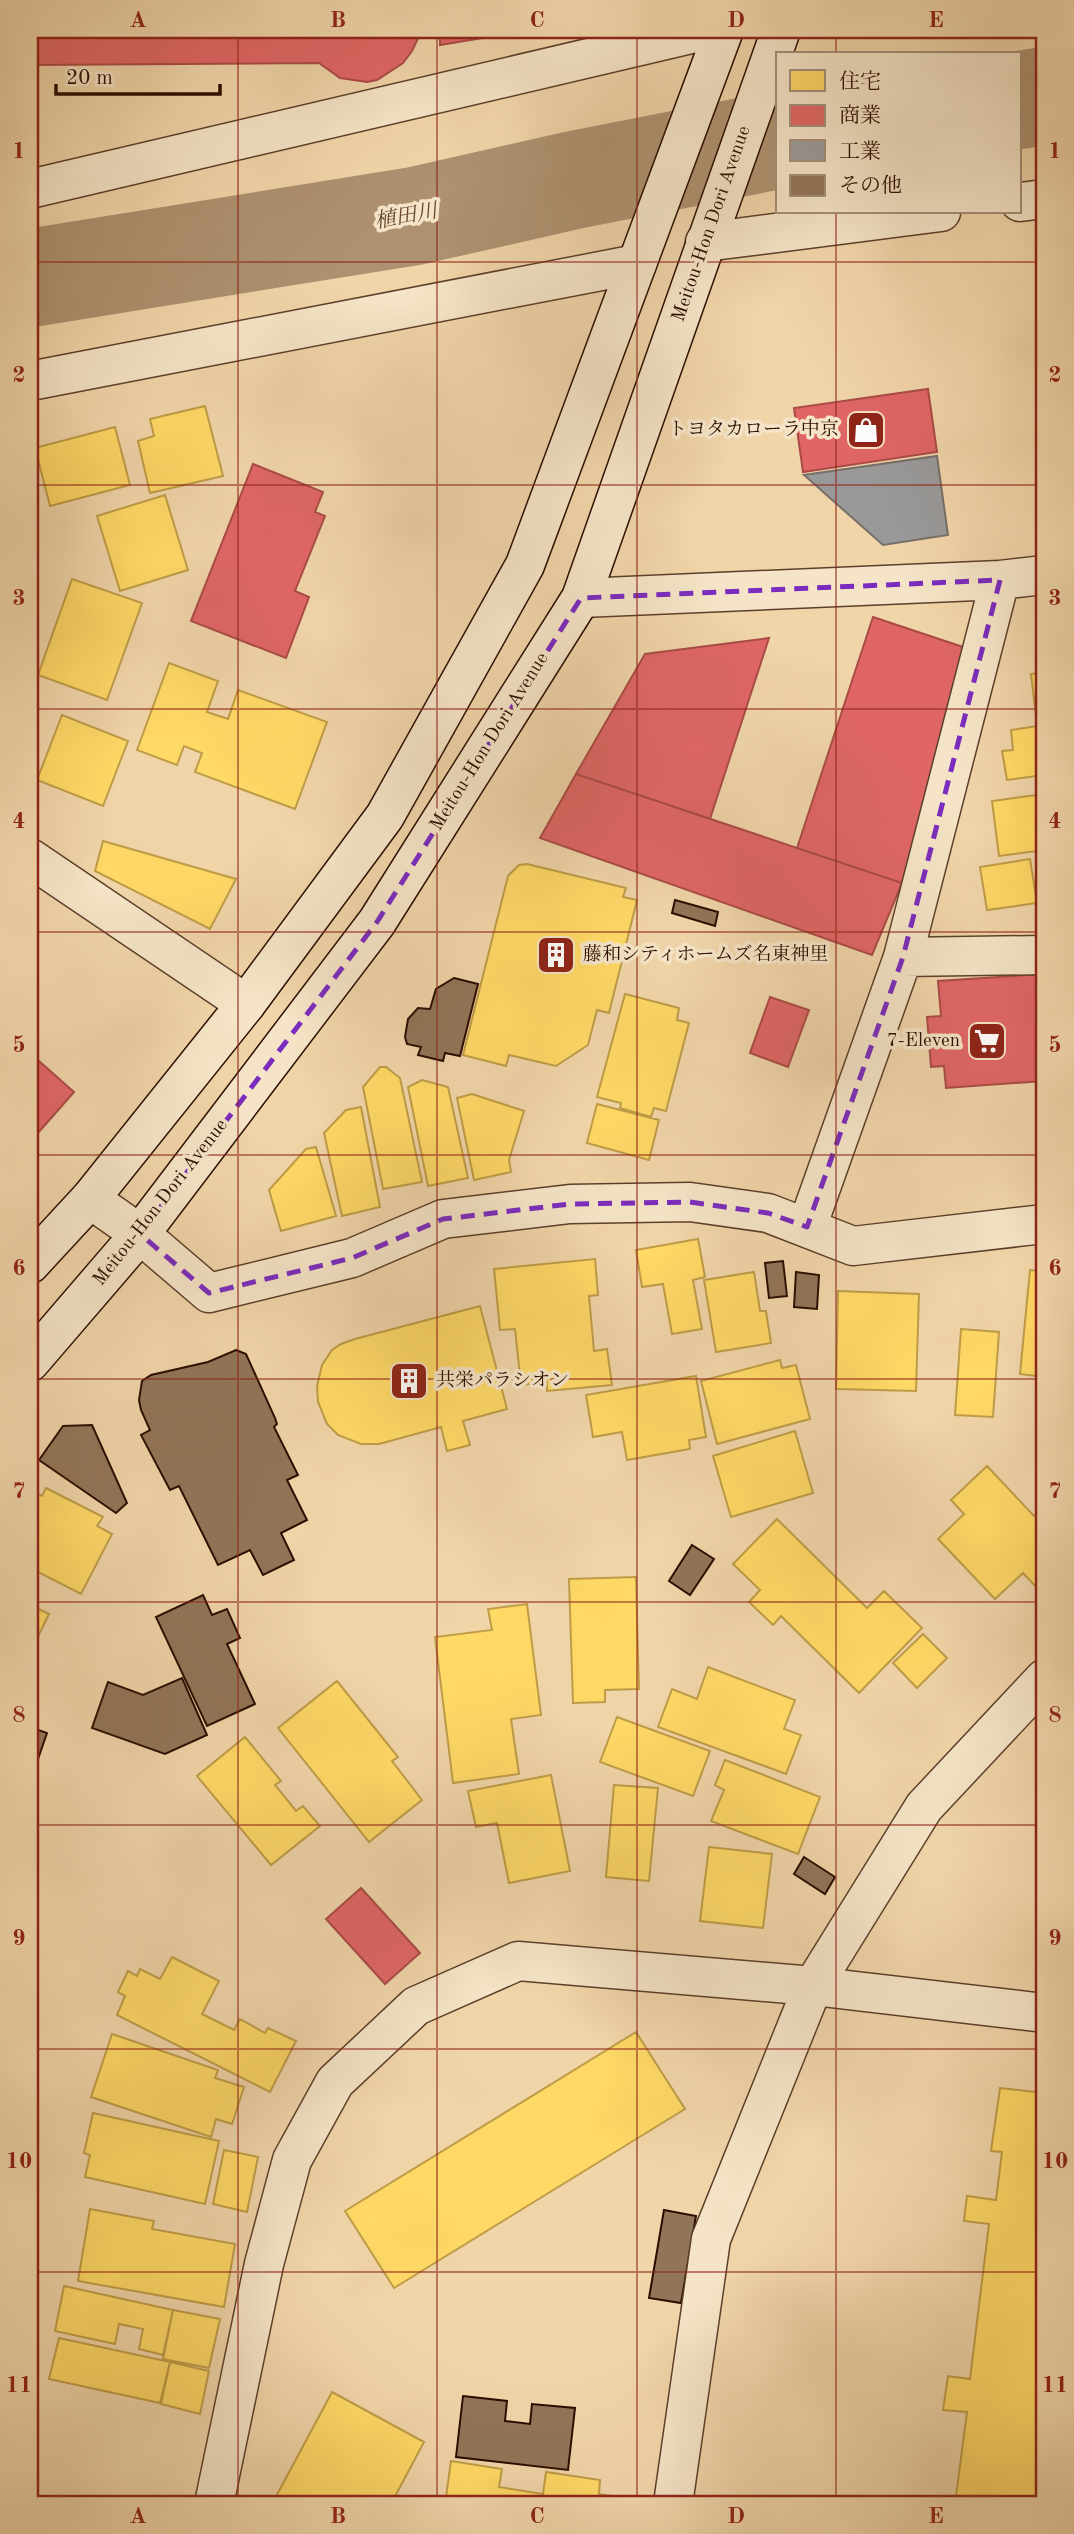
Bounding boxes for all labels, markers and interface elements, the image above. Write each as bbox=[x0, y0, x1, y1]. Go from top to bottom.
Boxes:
text: A bbox=[129, 9, 147, 32]
text: B bbox=[330, 9, 346, 32]
text: C bbox=[529, 9, 545, 32]
text: D bbox=[727, 9, 745, 32]
text: E bbox=[928, 9, 944, 32]
scale bar bbox=[56, 52, 220, 96]
legend bbox=[776, 52, 1021, 214]
text: 20 m bbox=[66, 68, 113, 89]
text: 住宅 bbox=[839, 70, 881, 93]
text: 商業 bbox=[839, 104, 881, 127]
street label: Meitou-Hon Dori Avenue bbox=[670, 124, 754, 324]
text: 1 bbox=[12, 140, 26, 163]
text: 工業 bbox=[839, 140, 881, 163]
text: 1 bbox=[1048, 140, 1062, 163]
text: その他 bbox=[839, 174, 902, 197]
water label: 植田川 bbox=[373, 199, 441, 233]
text: 2 bbox=[12, 364, 26, 387]
text: 2 bbox=[1048, 364, 1062, 387]
shop icon: トヨタカローラ中京 bbox=[845, 409, 887, 451]
place label: トヨタカローラ中京 bbox=[668, 418, 839, 440]
text: 3 bbox=[12, 587, 26, 610]
text: 3 bbox=[1048, 587, 1062, 610]
street label: Meitou-Hon Dori Avenue bbox=[427, 650, 553, 834]
text: 4 bbox=[12, 810, 26, 833]
text: 4 bbox=[1048, 810, 1062, 833]
building icon: 藤和シティホームズ名東神里 bbox=[535, 934, 577, 976]
place label: 藤和シティホームズ名東神里 bbox=[583, 943, 828, 965]
supermarket icon: 7-Eleven bbox=[966, 1020, 1008, 1062]
place label: 7-Eleven bbox=[887, 1032, 960, 1051]
text: 5 bbox=[12, 1034, 26, 1057]
text: 5 bbox=[1048, 1034, 1062, 1057]
street label: Meitou-Hon Dori Avenue bbox=[90, 1116, 232, 1290]
text: 6 bbox=[12, 1257, 26, 1280]
text: 6 bbox=[1048, 1257, 1062, 1280]
building icon: 共栄パラシオン bbox=[388, 1360, 430, 1402]
place label: 共栄パラシオン bbox=[436, 1370, 569, 1391]
text: 7 bbox=[12, 1480, 26, 1503]
text: 7 bbox=[1048, 1480, 1062, 1503]
text: 8 bbox=[12, 1704, 26, 1727]
text: 8 bbox=[1048, 1704, 1062, 1727]
text: 9 bbox=[12, 1927, 26, 1950]
text: 9 bbox=[1048, 1927, 1062, 1950]
text: 10 bbox=[6, 2150, 32, 2173]
text: 10 bbox=[1042, 2150, 1068, 2173]
text: 11 bbox=[6, 2374, 32, 2397]
text: 11 bbox=[1042, 2374, 1068, 2397]
text: A bbox=[129, 2505, 147, 2528]
text: B bbox=[330, 2505, 346, 2528]
text: C bbox=[529, 2505, 545, 2528]
text: D bbox=[727, 2505, 745, 2528]
text: E bbox=[928, 2505, 944, 2528]

